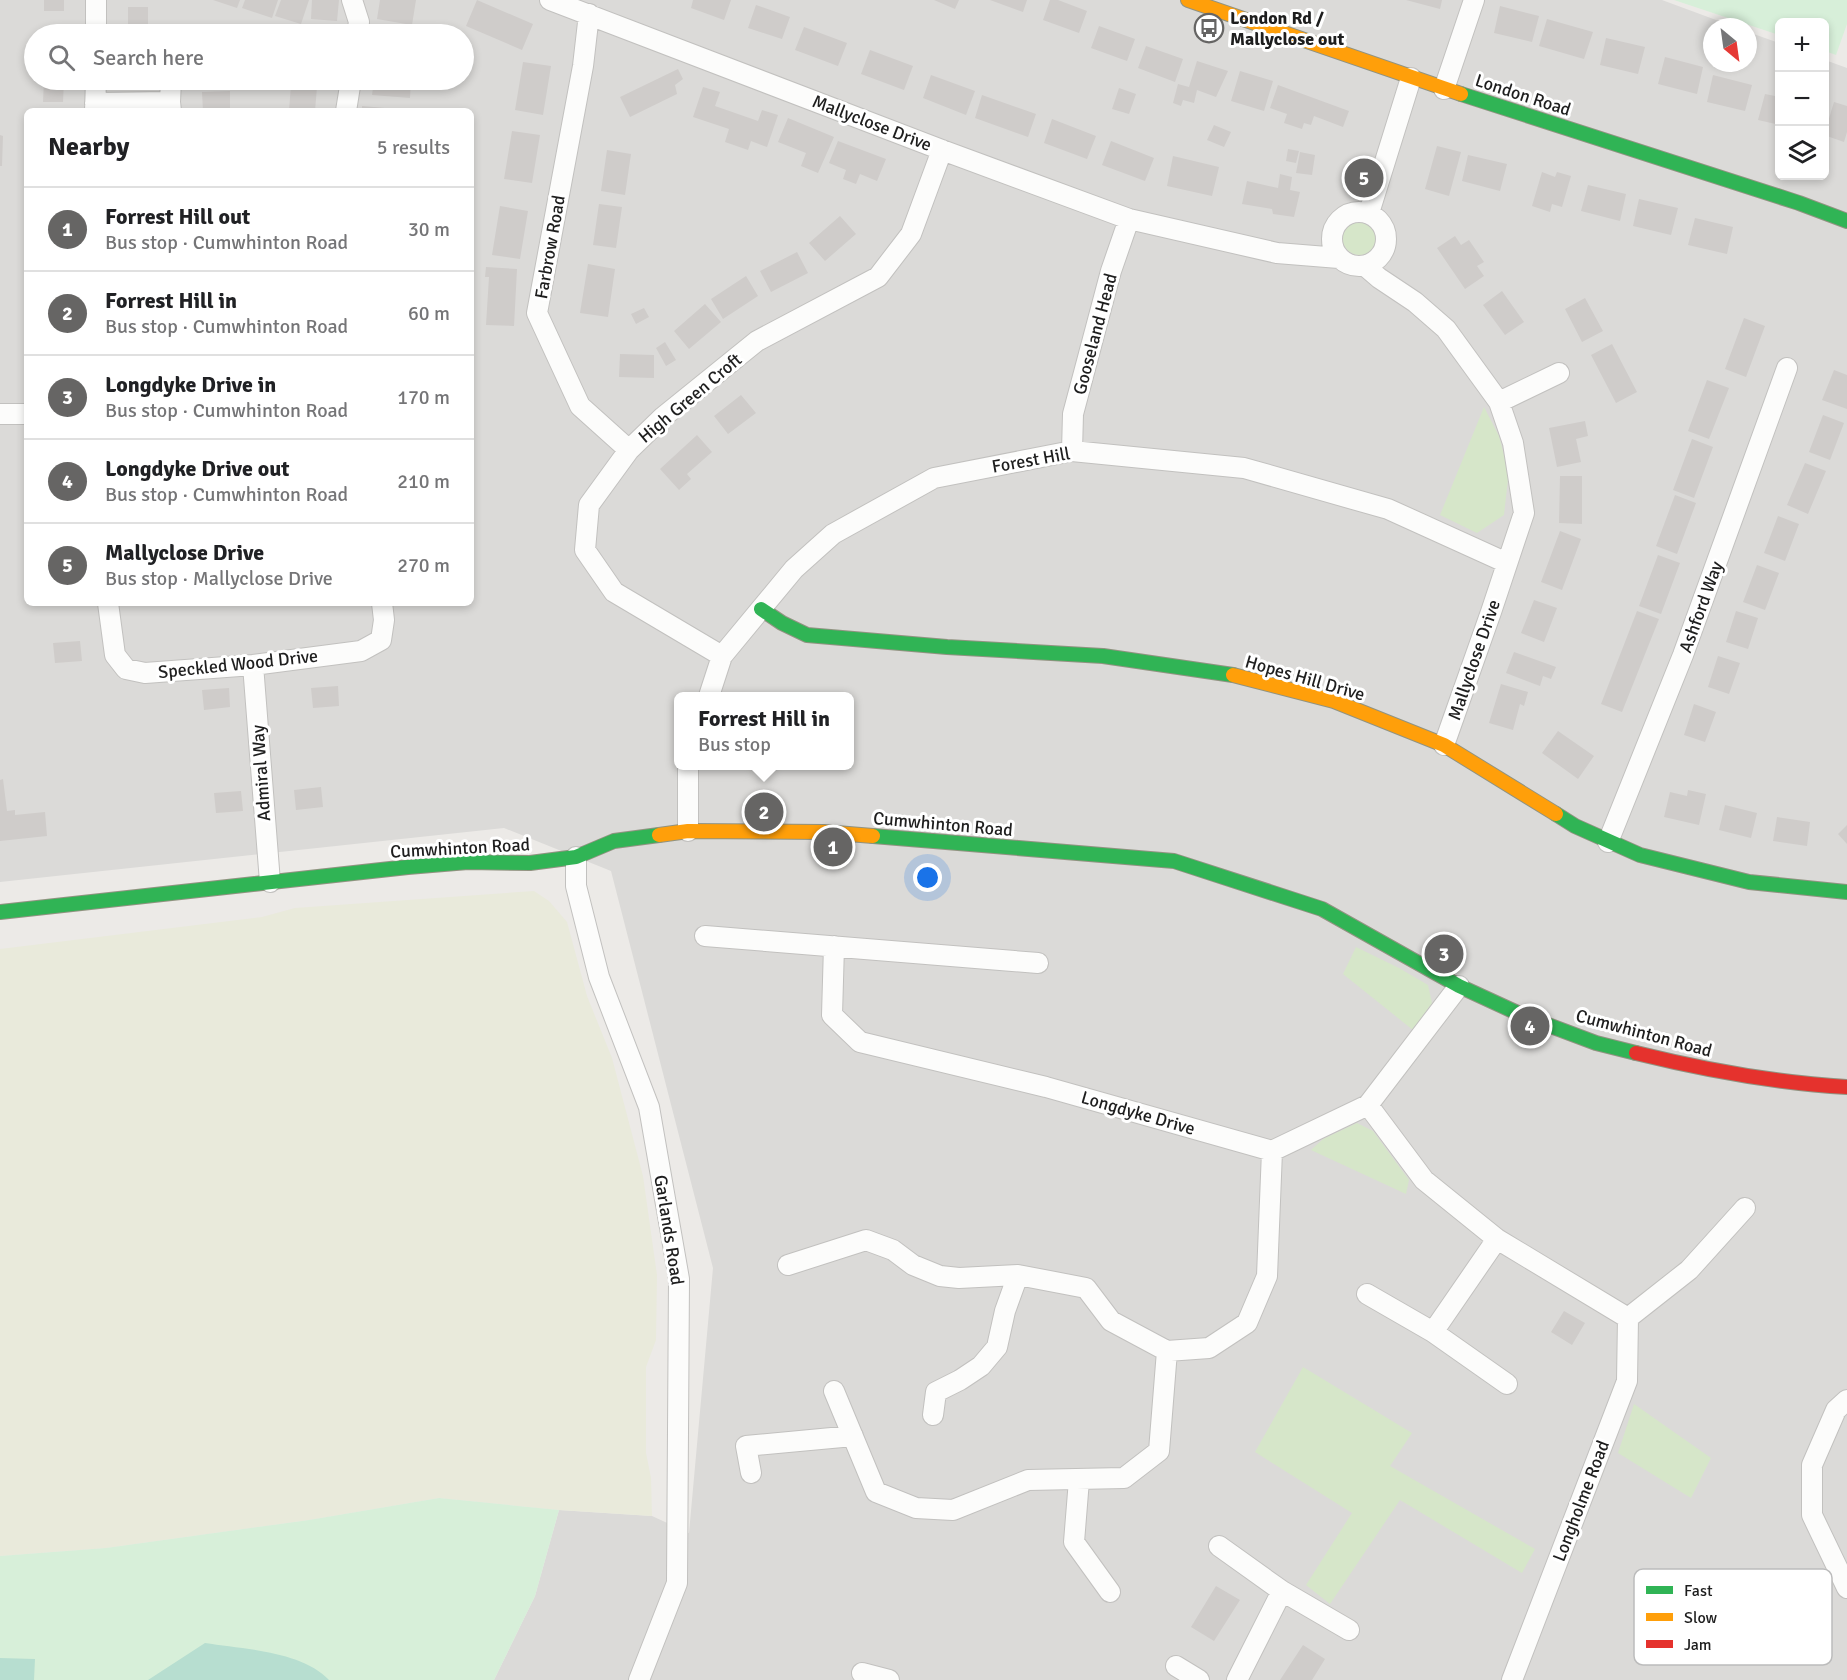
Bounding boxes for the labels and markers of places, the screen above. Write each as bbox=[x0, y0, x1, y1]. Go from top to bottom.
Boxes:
place label: London Rd / Mallyclose out bbox=[1230, 7, 1344, 50]
bus stop icon: London Rd / Mallyclose out bbox=[1193, 12, 1225, 44]
pin: 5 bbox=[1344, 156, 1384, 201]
pin: 2 bbox=[744, 790, 783, 834]
pin: 1 bbox=[814, 824, 852, 870]
pin: 3 bbox=[1424, 932, 1464, 976]
pin: 4 bbox=[1510, 1004, 1550, 1048]

